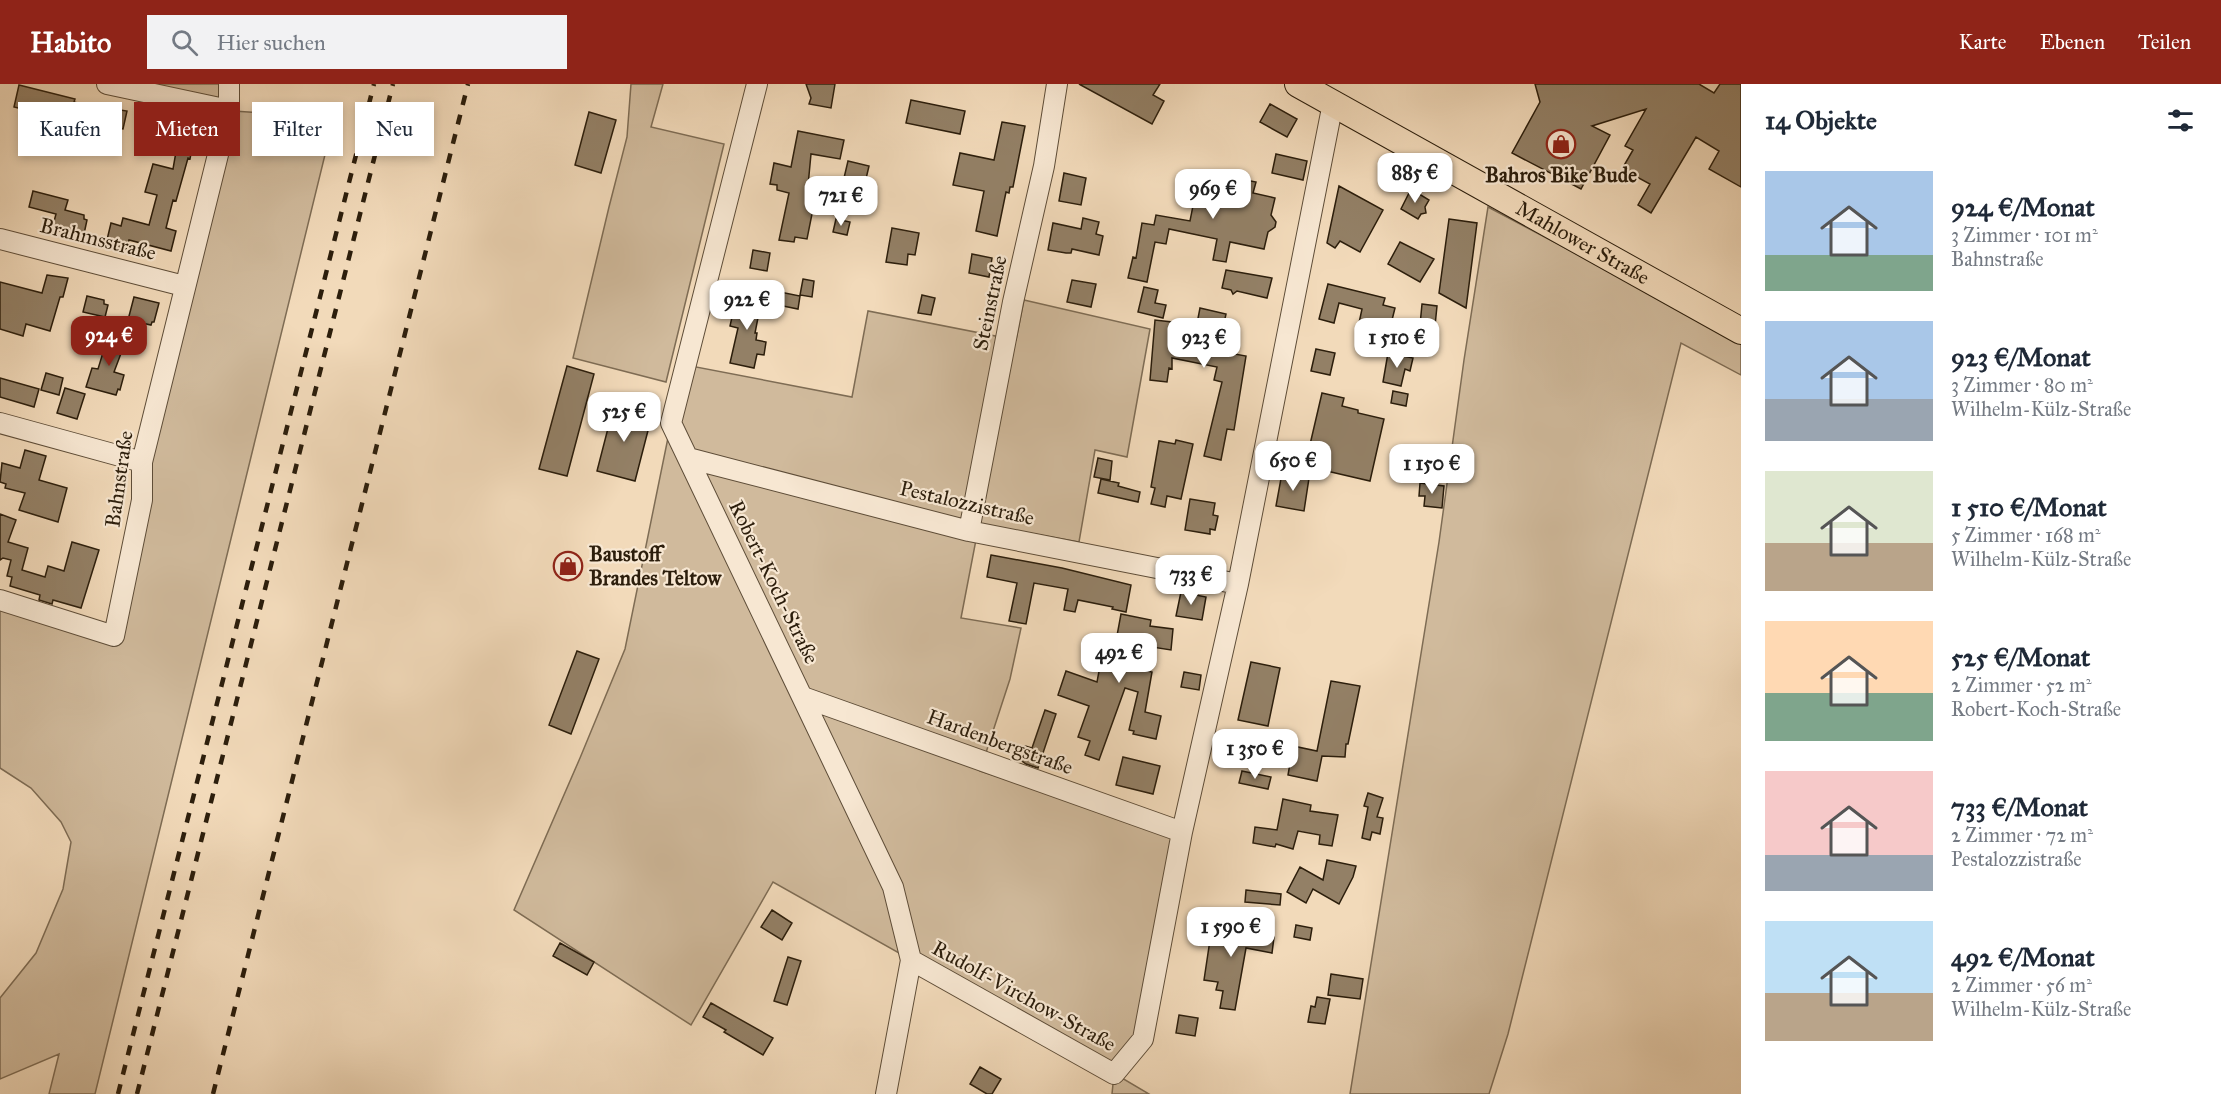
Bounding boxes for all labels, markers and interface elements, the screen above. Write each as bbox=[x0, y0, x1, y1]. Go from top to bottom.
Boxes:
search box bbox=[147, 15, 567, 69]
text: Habito bbox=[30, 25, 111, 60]
icon: search bbox=[168, 26, 201, 59]
text: Hier suchen bbox=[216, 29, 326, 56]
text: Karte bbox=[1959, 29, 2007, 55]
text: Ebenen bbox=[2040, 29, 2105, 55]
text: Teilen bbox=[2138, 29, 2191, 55]
chip: Kaufen bbox=[18, 102, 122, 156]
chip: Mieten bbox=[134, 102, 240, 156]
chip: Filter bbox=[252, 102, 343, 156]
chip: Neu bbox=[355, 102, 434, 156]
text: 14 Objekte bbox=[1765, 104, 1877, 136]
icon: filters bbox=[2164, 104, 2197, 137]
shop icon: Bahros Bike Bude bbox=[1545, 128, 1577, 160]
pin: 885 € bbox=[1373, 153, 1457, 204]
text: 885 € bbox=[1391, 160, 1439, 184]
place label: Bahros Bike Bude bbox=[1485, 162, 1637, 188]
pin: 969 € bbox=[1171, 169, 1255, 220]
pin: 721 € bbox=[799, 176, 883, 227]
text: 969 € bbox=[1189, 176, 1237, 200]
text: 721 € bbox=[819, 183, 863, 207]
text: 924 €/Monat bbox=[1951, 191, 2095, 223]
street label: Mahlower Straße bbox=[1511, 195, 1654, 291]
icon: home bbox=[1813, 195, 1885, 267]
street label: Brahmsstraße bbox=[37, 212, 159, 266]
text: 3 Zimmer · 101 m² bbox=[1951, 223, 2098, 247]
text: Bahnstraße bbox=[1951, 247, 2044, 271]
street label: Steinstraße bbox=[967, 253, 1013, 353]
pin: 922 € bbox=[705, 280, 789, 331]
text: 922 € bbox=[724, 287, 770, 311]
pin: 924 € bbox=[67, 316, 151, 367]
pin: 923 € bbox=[1162, 318, 1246, 369]
pin: 1 510 € bbox=[1342, 318, 1452, 369]
text: 924 € bbox=[85, 323, 133, 347]
text: 923 € bbox=[1181, 325, 1227, 349]
text: 1 510 € bbox=[1368, 325, 1426, 349]
text: 923 €/Monat bbox=[1951, 341, 2091, 373]
icon: home bbox=[1813, 345, 1885, 417]
text: 3 Zimmer · 80 m² bbox=[1951, 373, 2093, 397]
pin: 525 € bbox=[582, 392, 666, 443]
text: Wilhelm-Külz-Straße bbox=[1951, 397, 2131, 421]
text: 525 € bbox=[602, 399, 646, 423]
street label: Bahnstraße bbox=[99, 429, 139, 529]
pin: 650 € bbox=[1251, 441, 1335, 492]
pin: 1 150 € bbox=[1377, 444, 1487, 495]
text: 650 € bbox=[1269, 448, 1317, 472]
text: 1 150 € bbox=[1403, 451, 1461, 475]
street label: Pestalozzistraße bbox=[897, 475, 1037, 531]
text: 1 510 €/Monat bbox=[1951, 491, 2107, 523]
icon: home bbox=[1813, 495, 1885, 567]
street label: Robert-Koch-Straße bbox=[723, 496, 825, 668]
text: 5 Zimmer · 168 m² bbox=[1951, 523, 2101, 547]
place label: Baustoff Brandes Teltow bbox=[589, 541, 723, 591]
text: Wilhelm-Külz-Straße bbox=[1951, 547, 2131, 571]
shop icon: Baustoff Brandes Teltow bbox=[552, 550, 584, 582]
pin: 733 € bbox=[1149, 555, 1233, 606]
text: 733 € bbox=[1169, 562, 1213, 586]
pin: 492 € bbox=[1077, 633, 1161, 684]
text: 492 € bbox=[1095, 640, 1143, 664]
text: 525 €/Monat bbox=[1951, 641, 2090, 673]
icon: home bbox=[1813, 645, 1885, 717]
text: 2 Zimmer · 52 m² bbox=[1951, 673, 2092, 697]
text: Robert-Koch-Straße bbox=[1951, 697, 2121, 721]
street label: Hardenbergstraße bbox=[923, 704, 1077, 781]
pin: 1 350 € bbox=[1200, 729, 1310, 780]
text: 1 350 € bbox=[1226, 736, 1284, 760]
text: 733 €/Monat bbox=[1951, 791, 2088, 823]
icon: home bbox=[1813, 795, 1885, 867]
text: 2 Zimmer · 72 m² bbox=[1951, 823, 2093, 847]
text: Pestalozzistraße bbox=[1951, 847, 2082, 871]
pin: 1 590 € bbox=[1176, 907, 1286, 958]
text: 1 590 € bbox=[1201, 914, 1261, 938]
street label: Rudolf-Virchow-Straße bbox=[928, 935, 1121, 1057]
text: 492 €/Monat bbox=[1951, 941, 2095, 973]
icon: home bbox=[1813, 945, 1885, 1017]
text: 2 Zimmer · 56 m² bbox=[1951, 973, 2092, 997]
text: Wilhelm-Külz-Straße bbox=[1951, 997, 2131, 1021]

